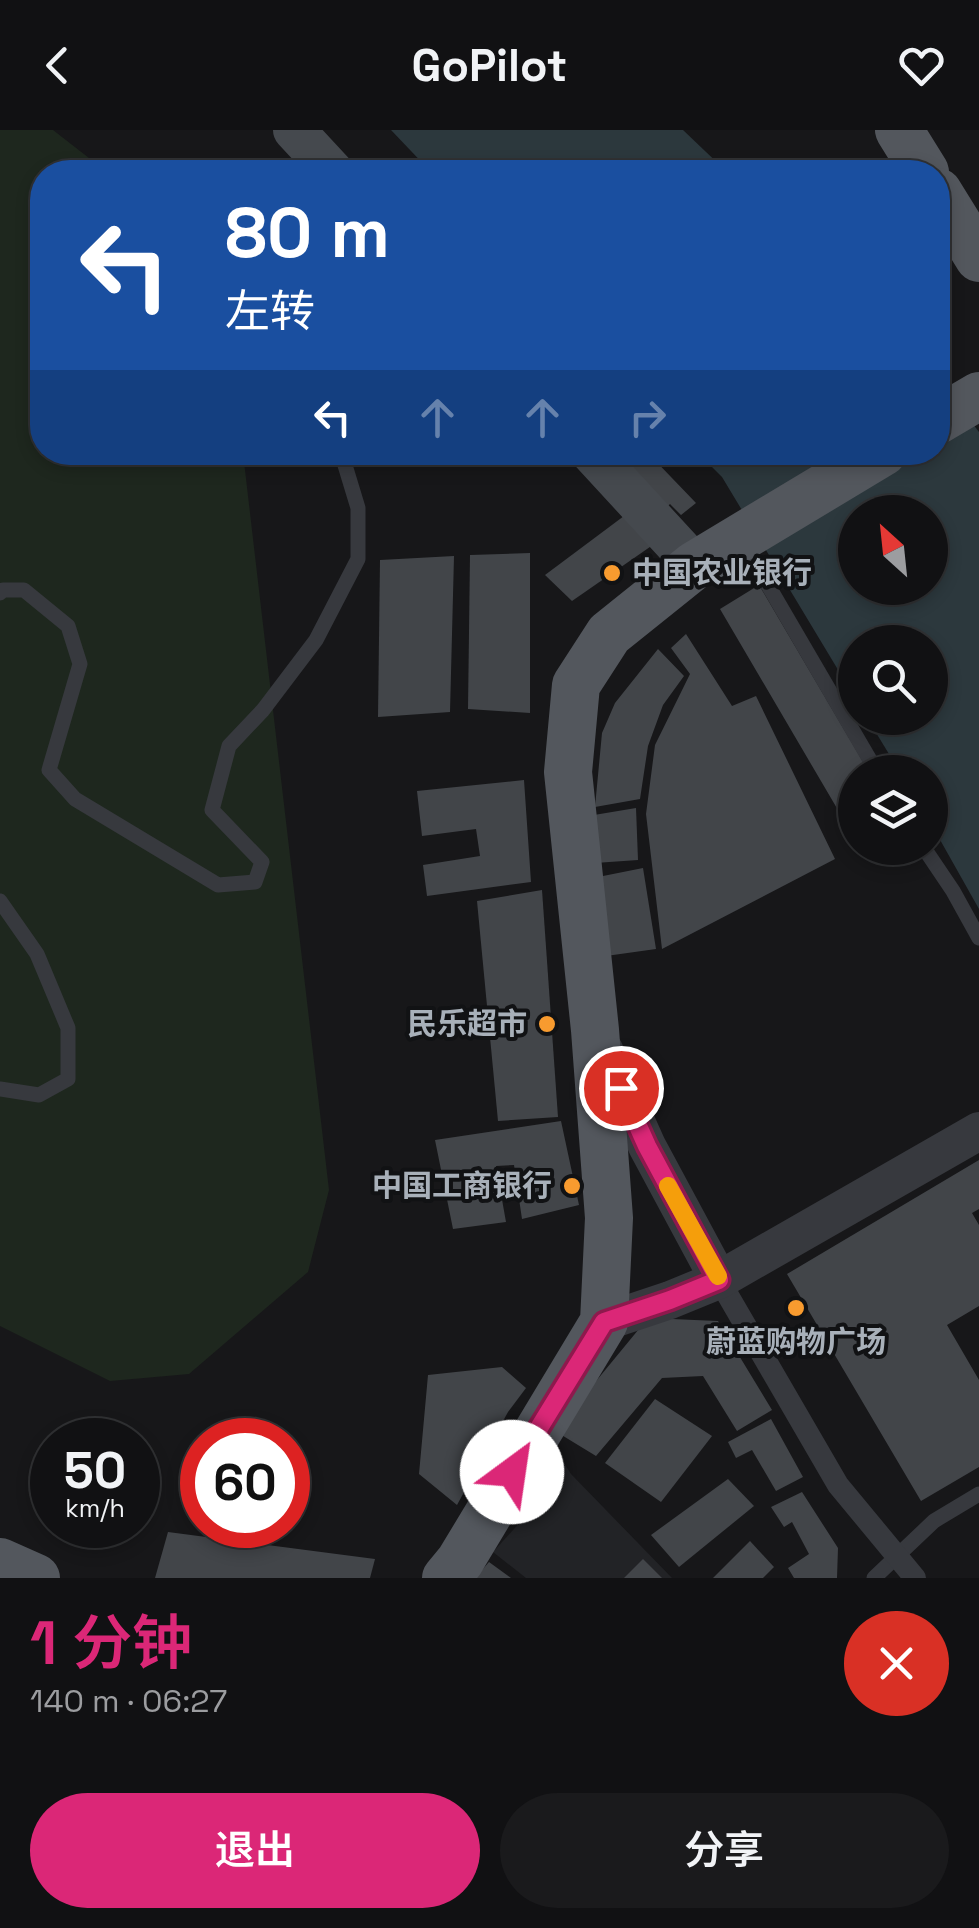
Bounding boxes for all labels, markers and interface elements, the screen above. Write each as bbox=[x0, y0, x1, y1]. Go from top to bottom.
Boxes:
text: GoPilot bbox=[412, 37, 567, 94]
icon: back bbox=[30, 38, 85, 93]
icon: heart bbox=[894, 38, 949, 93]
text: 80 m bbox=[225, 188, 390, 277]
icon: left bbox=[60, 200, 190, 330]
text: 左转 bbox=[225, 283, 315, 340]
icon: left bbox=[305, 390, 360, 445]
icon: ahead bbox=[410, 390, 465, 445]
icon: ahead bbox=[515, 390, 570, 445]
icon: right bbox=[620, 390, 675, 445]
north arrow bbox=[838, 495, 948, 605]
map controls bbox=[838, 495, 948, 865]
place label: 中国农业银行 bbox=[632, 553, 812, 592]
marker: 中国农业银行 bbox=[601, 562, 623, 584]
button: search bbox=[838, 625, 948, 735]
button: layers bbox=[838, 755, 948, 865]
place label: 民乐超市 bbox=[407, 1004, 527, 1043]
marker: 民乐超市 bbox=[536, 1013, 558, 1035]
pin bbox=[579, 1046, 664, 1131]
icon: arrive bbox=[594, 1061, 649, 1116]
place label: 中国工商银行 bbox=[372, 1166, 552, 1205]
marker: 中国工商银行 bbox=[561, 1175, 583, 1197]
marker: 蔚蓝购物广场 bbox=[785, 1297, 807, 1319]
place label: 蔚蓝购物广场 bbox=[706, 1322, 886, 1361]
speed limit sign: 60 bbox=[180, 1418, 310, 1548]
position arrow bbox=[460, 1420, 564, 1524]
text: 50 bbox=[64, 1439, 126, 1503]
text: km/h bbox=[65, 1492, 125, 1524]
text: 1 分钟 bbox=[30, 1605, 192, 1682]
button: close bbox=[844, 1611, 949, 1716]
text: 140 m · 06:27 bbox=[30, 1681, 227, 1721]
button: 退出 bbox=[30, 1793, 480, 1908]
button: 分享 bbox=[500, 1793, 949, 1908]

